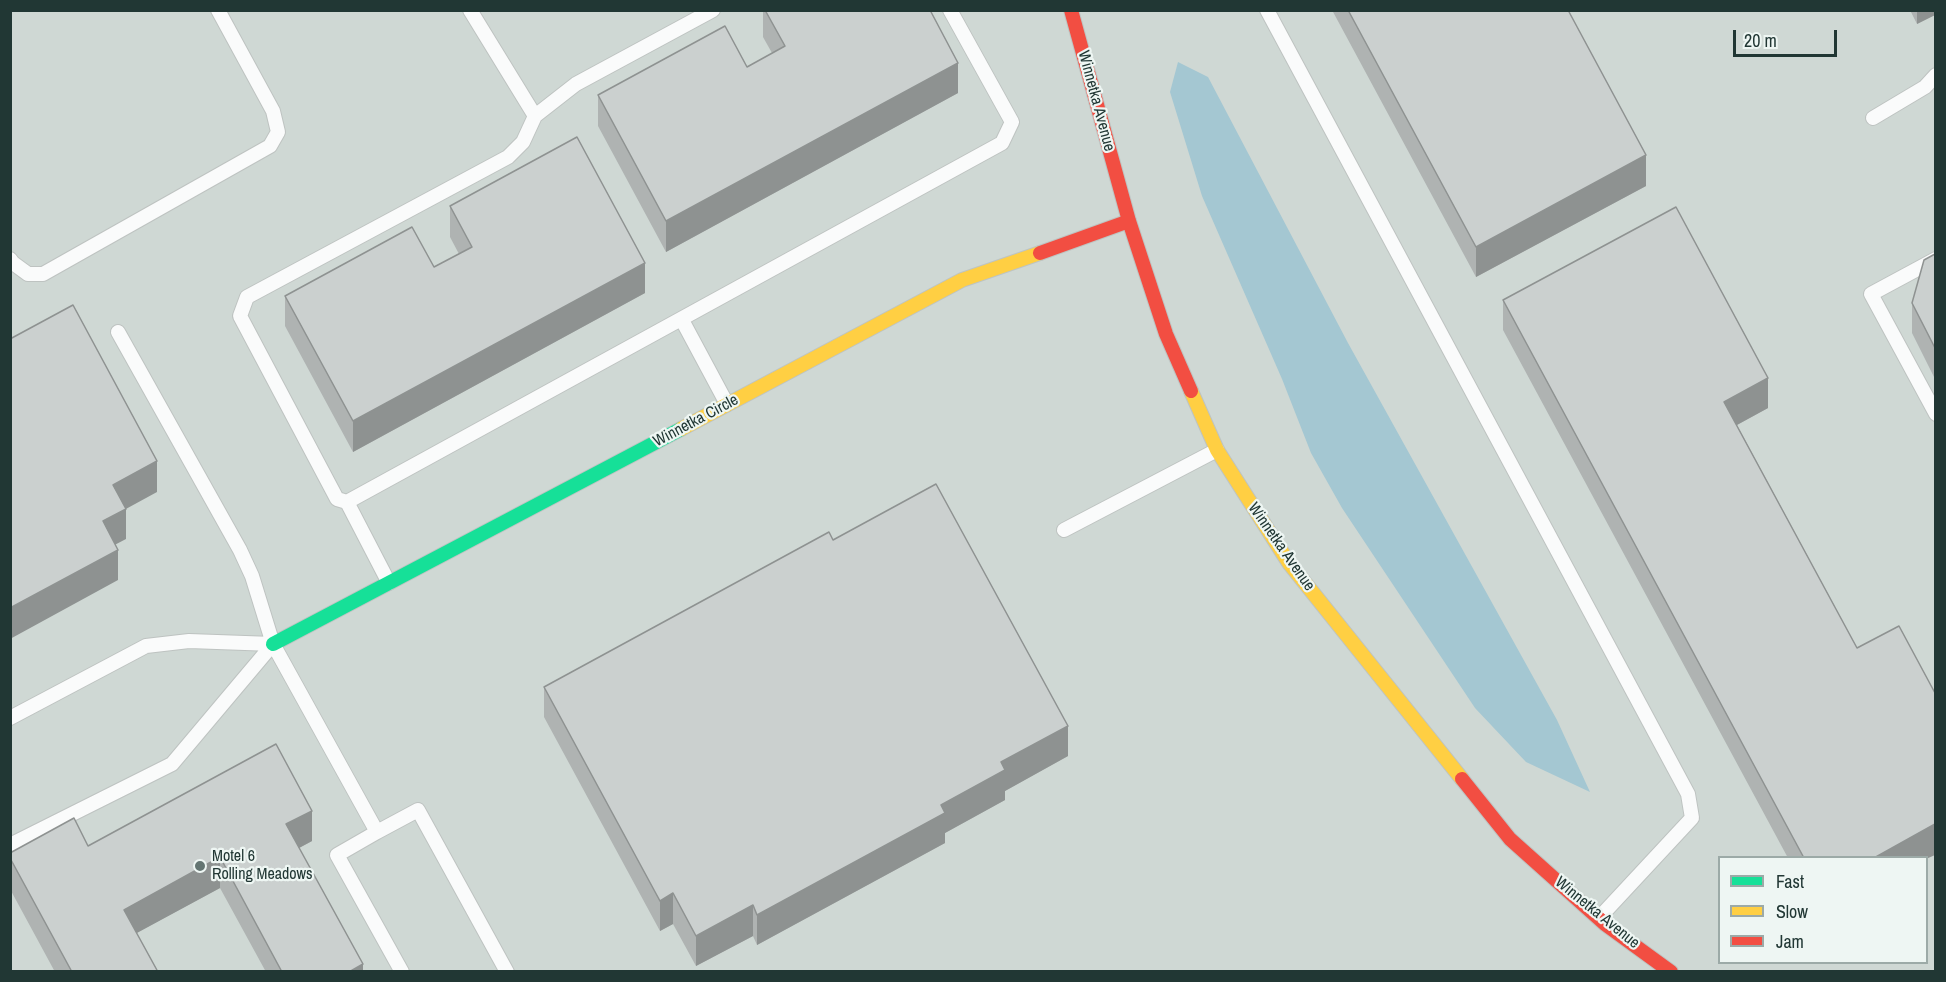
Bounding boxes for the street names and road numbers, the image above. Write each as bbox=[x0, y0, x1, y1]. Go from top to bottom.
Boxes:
street label: Winnetka Avenue bbox=[1073, 49, 1119, 153]
street label: Winnetka Circle bbox=[650, 391, 742, 451]
street label: Winnetka Avenue bbox=[1243, 499, 1319, 595]
street label: Winnetka Avenue bbox=[1551, 873, 1643, 953]

